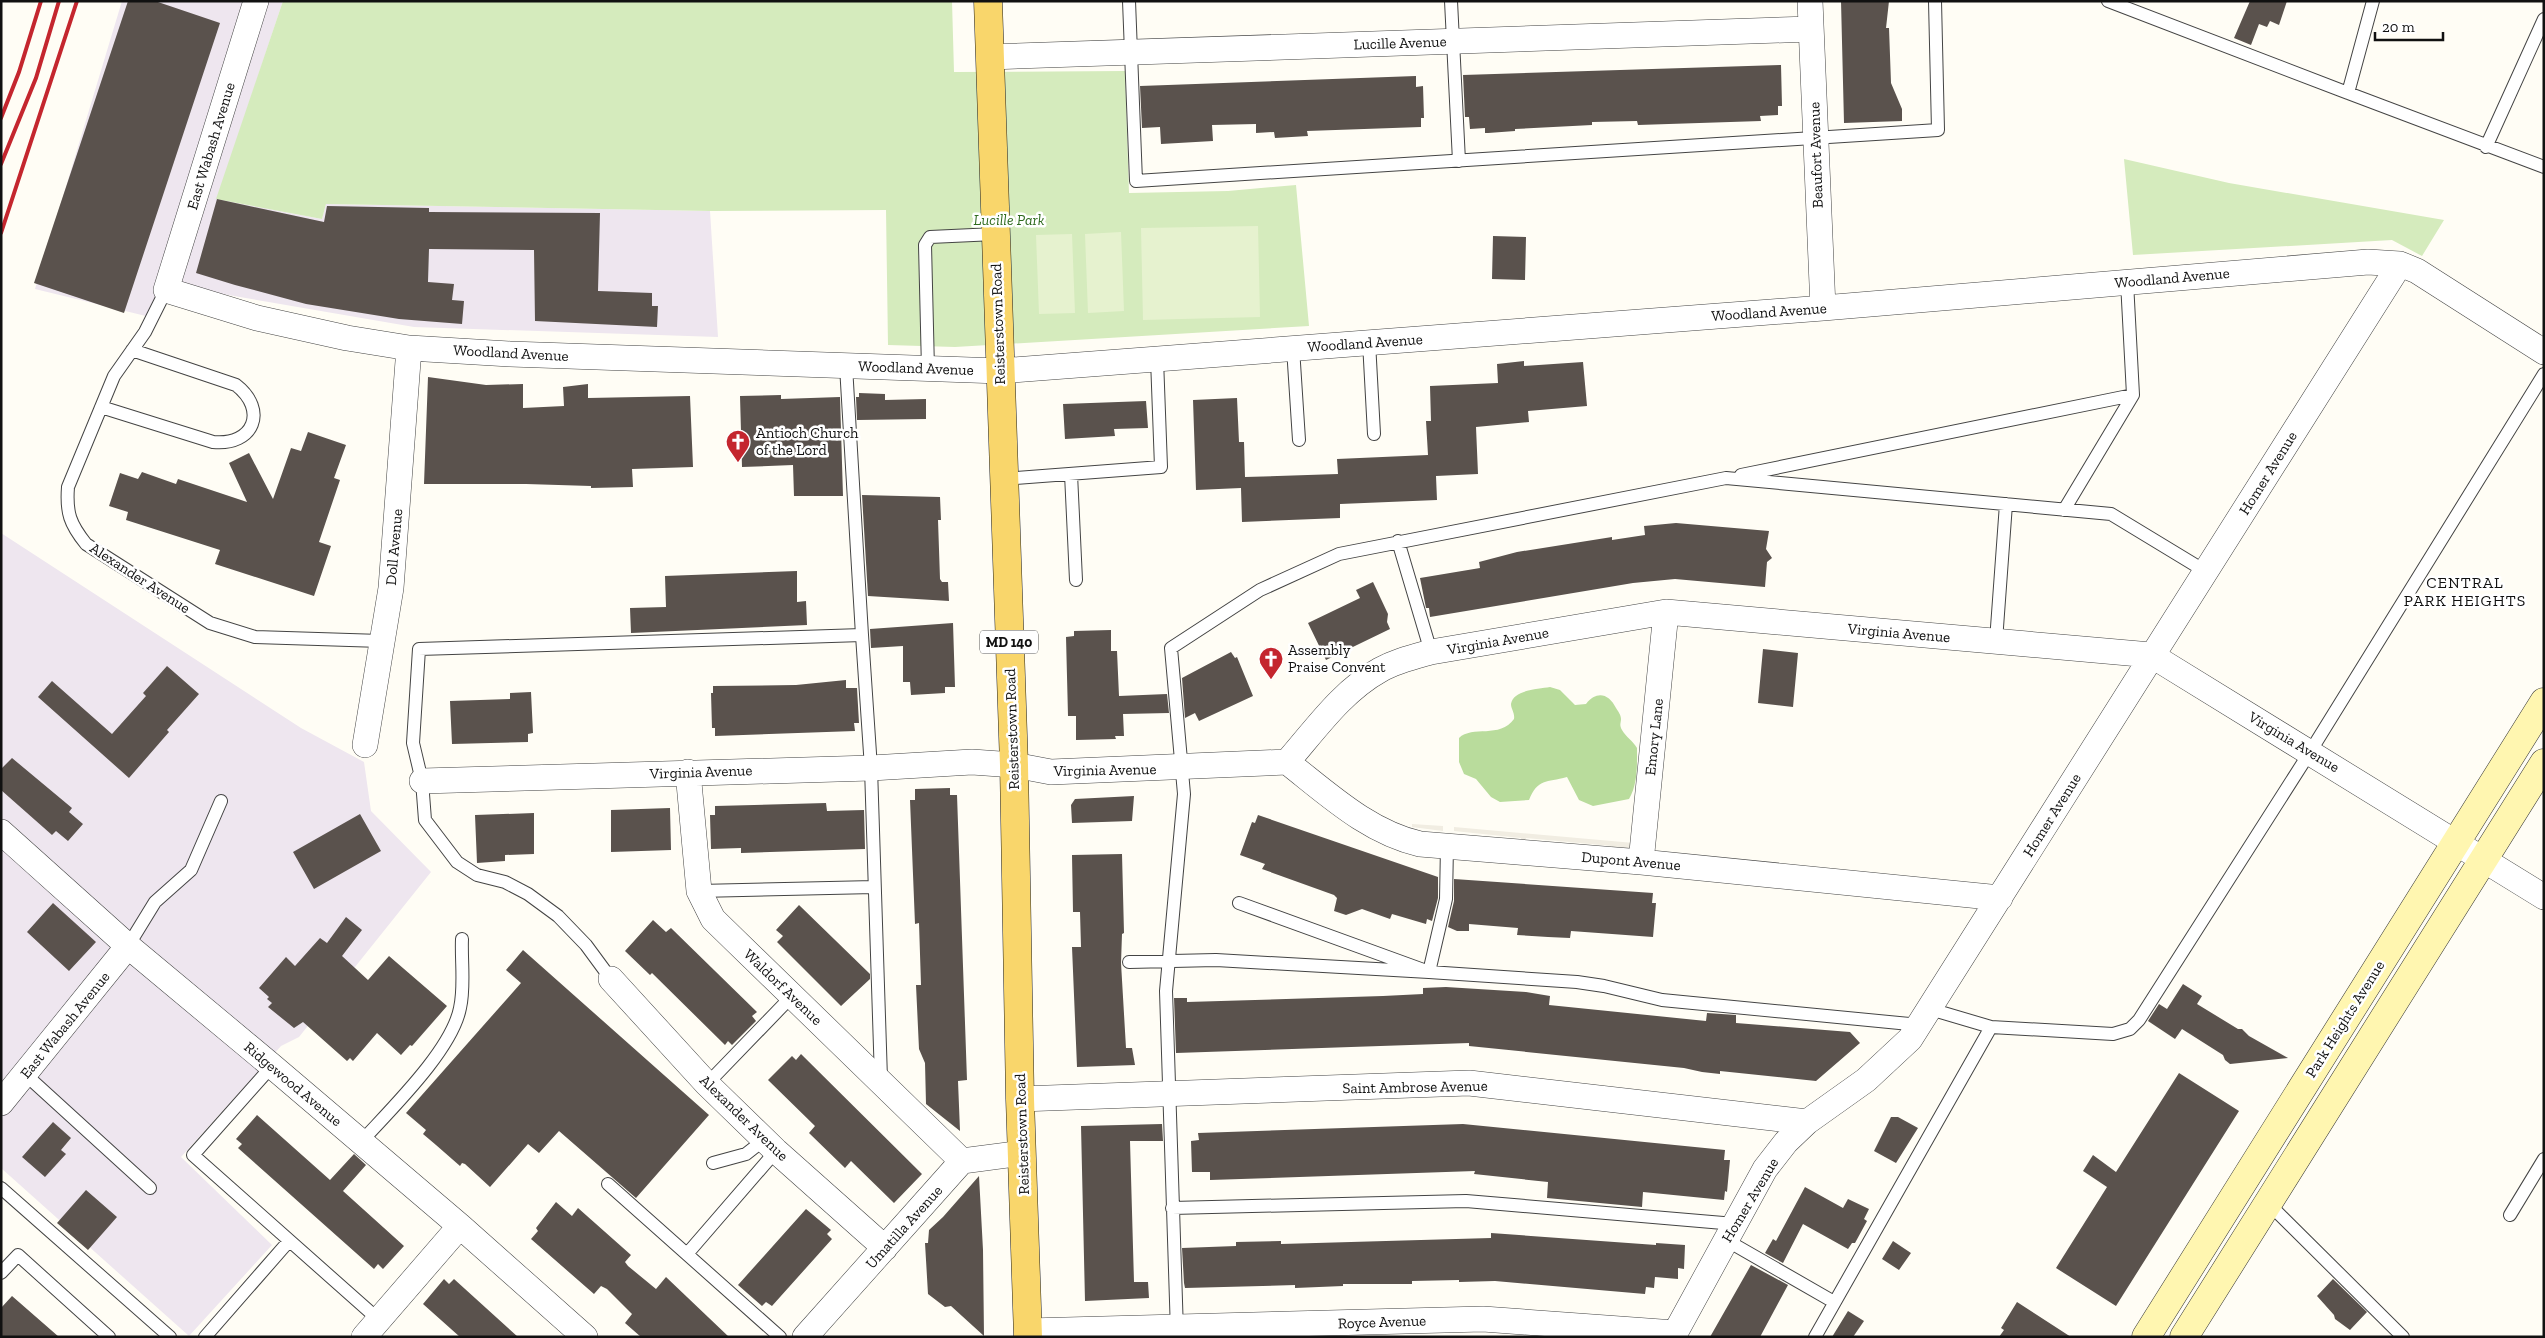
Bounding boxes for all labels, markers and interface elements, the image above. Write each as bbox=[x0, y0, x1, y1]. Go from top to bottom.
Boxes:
scale bar bbox=[2375, 10, 2442, 42]
text: 20 m bbox=[2382, 18, 2415, 36]
street label: Lucille Avenue bbox=[1353, 32, 1447, 54]
street label: East Wabash Avenue bbox=[183, 80, 239, 212]
street label: Beaufort Avenue bbox=[1805, 101, 1827, 209]
park label: Lucille Park bbox=[974, 211, 1045, 229]
street label: Reisterstown Road bbox=[987, 262, 1009, 385]
street label: Woodland Avenue bbox=[2114, 264, 2230, 292]
street label: Woodland Avenue bbox=[1711, 299, 1827, 325]
street label: Woodland Avenue bbox=[1307, 330, 1423, 356]
street label: Woodland Avenue bbox=[453, 341, 569, 365]
street label: Woodland Avenue bbox=[858, 357, 974, 379]
place label: Antioch Church of the Lord bbox=[756, 424, 859, 459]
street label: Homer Avenue bbox=[2235, 428, 2301, 518]
church icon: Antioch Church of the Lord bbox=[725, 429, 751, 463]
street label: Doll Avenue bbox=[382, 508, 406, 586]
street label: Alexander Avenue bbox=[86, 539, 194, 617]
district label: CENTRAL PARK HEIGHTS bbox=[2404, 573, 2526, 610]
street label: Virginia Avenue bbox=[1846, 619, 1951, 646]
street label: Virginia Avenue bbox=[1445, 623, 1550, 659]
road number: MD 140 bbox=[980, 630, 1038, 654]
place label: Assembly Praise Convent bbox=[1288, 641, 1386, 676]
church icon: Assembly Praise Convent bbox=[1258, 646, 1284, 680]
street label: Reisterstown Road bbox=[1001, 667, 1023, 790]
street label: Emory Lane bbox=[1641, 697, 1667, 777]
street label: Virginia Avenue bbox=[2244, 707, 2343, 776]
street label: Virginia Avenue bbox=[1052, 760, 1157, 780]
street label: Virginia Avenue bbox=[648, 761, 753, 783]
street label: Homer Avenue bbox=[2019, 770, 2085, 860]
street label: Dupont Avenue bbox=[1581, 848, 1681, 874]
street label: Waldorf Avenue bbox=[740, 945, 826, 1029]
street label: Park Heights Avenue bbox=[2302, 957, 2388, 1081]
street label: East Wabash Avenue bbox=[16, 968, 114, 1082]
street label: Ridgewood Avenue bbox=[240, 1038, 346, 1130]
street label: Alexander Avenue bbox=[696, 1071, 792, 1165]
street label: Reisterstown Road bbox=[1011, 1072, 1033, 1195]
street label: Saint Ambrose Avenue bbox=[1342, 1077, 1488, 1097]
street label: Homer Avenue bbox=[1718, 1155, 1782, 1245]
street label: Umatilla Avenue bbox=[862, 1182, 946, 1272]
street label: Royce Avenue bbox=[1337, 1311, 1427, 1333]

